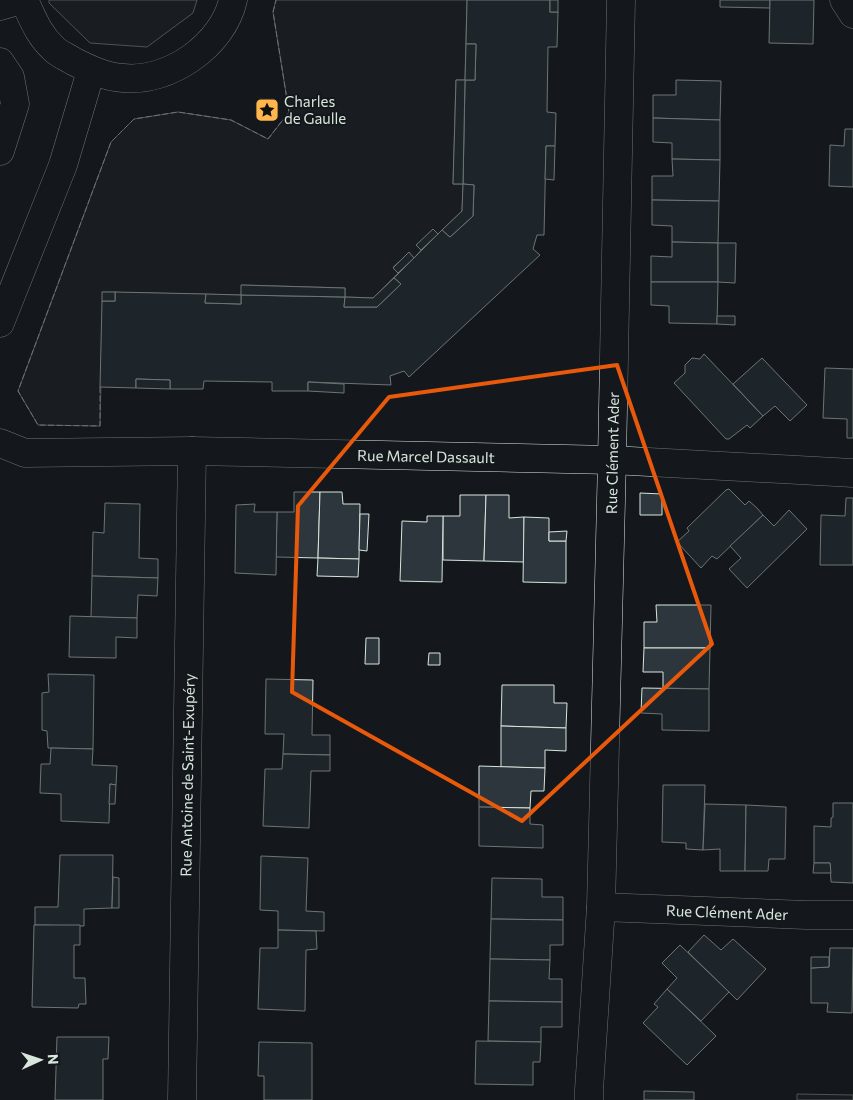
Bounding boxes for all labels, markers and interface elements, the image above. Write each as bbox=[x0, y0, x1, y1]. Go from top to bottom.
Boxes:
place label: Charles de Gaulle bbox=[284, 92, 346, 127]
place icon: Charles de Gaulle bbox=[254, 97, 280, 123]
street label: Rue Clément Ader bbox=[602, 392, 622, 514]
street label: Rue Marcel Dassault bbox=[357, 446, 495, 466]
street label: Rue Antoine de Saint-Exupéry bbox=[176, 673, 198, 877]
street label: Rue Clément Ader bbox=[666, 901, 788, 923]
north arrow bbox=[15, 1035, 65, 1085]
text: N bbox=[45, 1054, 62, 1065]

